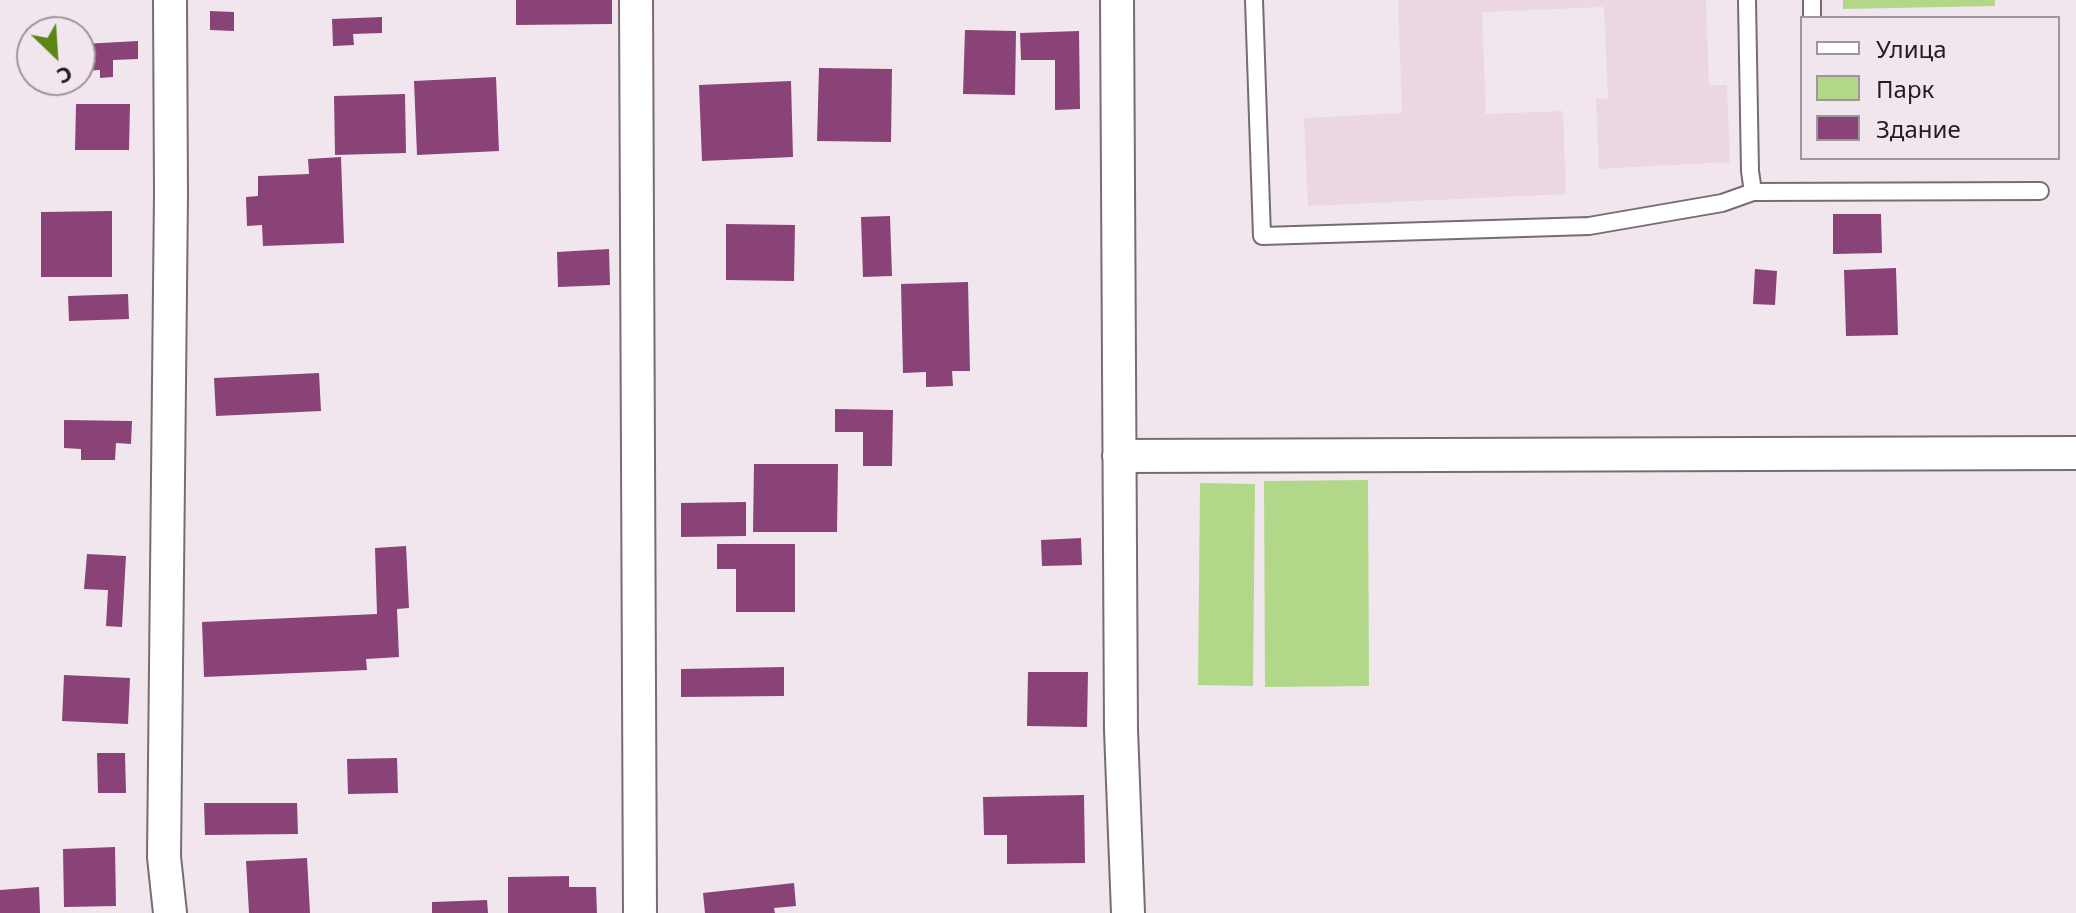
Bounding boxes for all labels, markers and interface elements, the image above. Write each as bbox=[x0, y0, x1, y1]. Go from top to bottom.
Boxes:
north arrow bbox=[16, 16, 96, 96]
legend bbox=[1800, 16, 2060, 160]
text: Улица bbox=[1876, 32, 1947, 65]
text: С bbox=[53, 59, 78, 93]
text: Парк bbox=[1876, 72, 1934, 105]
text: Здание bbox=[1876, 112, 1961, 145]

